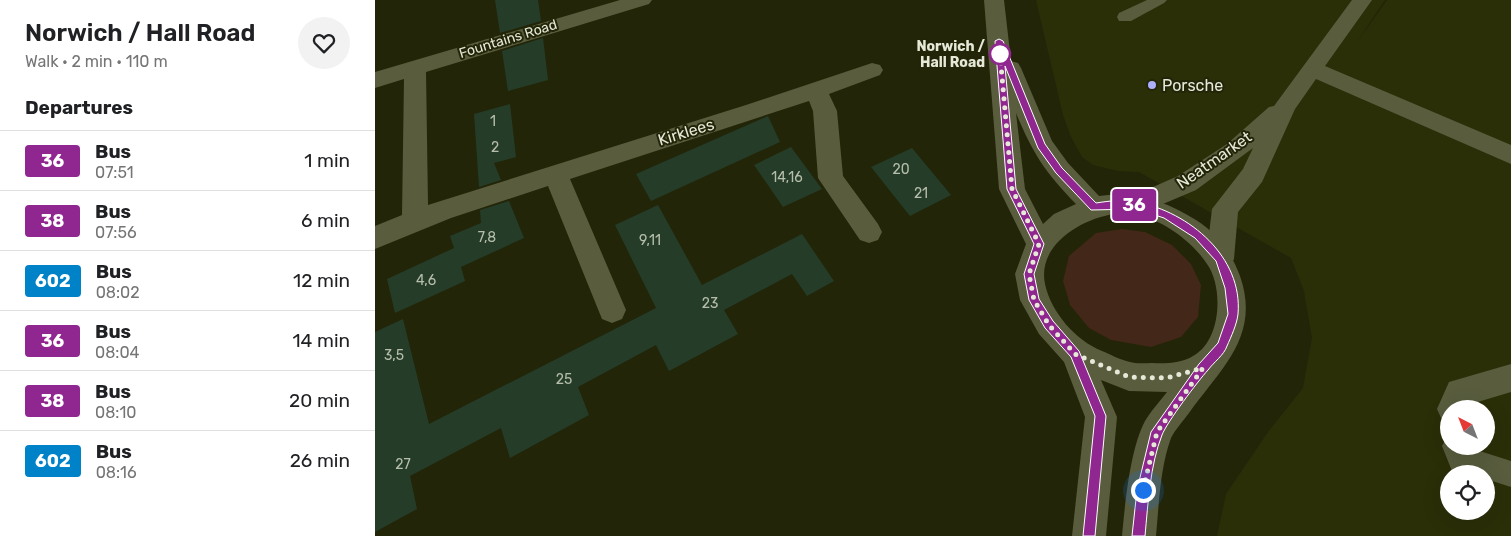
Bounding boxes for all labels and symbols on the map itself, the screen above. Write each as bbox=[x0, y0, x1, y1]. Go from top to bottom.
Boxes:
street label: Fountains Road bbox=[457, 16, 559, 62]
place label: Norwich / Hall Road bbox=[916, 38, 986, 71]
marker: Norwich / Hall Road bbox=[989, 43, 1011, 65]
place label: Porsche bbox=[1162, 76, 1223, 95]
marker: Porsche bbox=[1146, 79, 1158, 91]
house number: 1 bbox=[490, 113, 496, 130]
street label: Kirklees bbox=[656, 114, 716, 150]
street label: Neatmarket bbox=[1173, 127, 1255, 193]
house number: 2 bbox=[491, 139, 499, 156]
house number: 20 bbox=[892, 161, 910, 178]
house number: 14,16 bbox=[771, 169, 803, 186]
house number: 21 bbox=[914, 185, 928, 202]
line badge: 36 bbox=[1111, 189, 1157, 221]
house number: 7,8 bbox=[478, 229, 496, 246]
house number: 9,11 bbox=[639, 232, 661, 249]
house number: 4,6 bbox=[416, 272, 436, 289]
house number: 23 bbox=[702, 295, 718, 312]
house number: 3,5 bbox=[384, 347, 404, 364]
house number: 25 bbox=[556, 371, 572, 388]
north arrow bbox=[1440, 400, 1495, 455]
house number: 27 bbox=[395, 456, 411, 473]
your location bbox=[1131, 478, 1156, 503]

